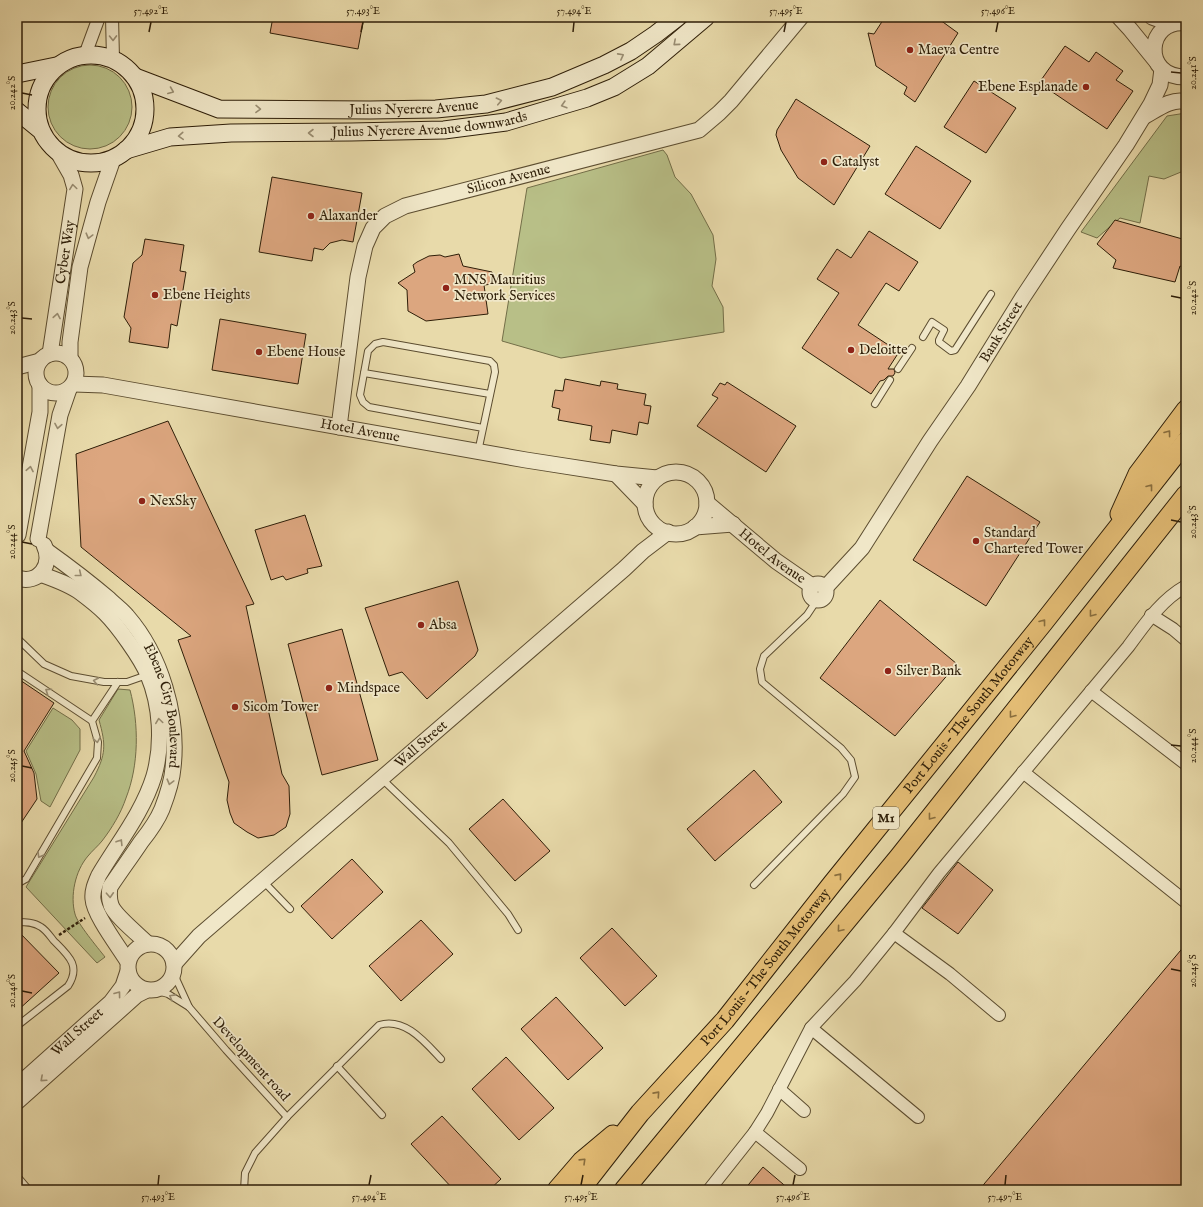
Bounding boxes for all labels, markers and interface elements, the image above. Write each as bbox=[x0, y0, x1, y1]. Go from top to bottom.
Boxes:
text: 57.492°E bbox=[134, 5, 168, 18]
text: 57.493°E bbox=[346, 5, 380, 18]
text: 57.494°E bbox=[557, 5, 591, 18]
text: 57.495°E bbox=[769, 5, 803, 18]
text: 57.496°E bbox=[981, 5, 1015, 18]
one-way arrow bbox=[109, 35, 117, 41]
one-way arrow bbox=[674, 38, 681, 45]
place label: Maeva Centre bbox=[918, 41, 1000, 59]
marker: Maeva Centre bbox=[905, 45, 915, 55]
one-way arrow bbox=[617, 54, 624, 61]
text: 20.241°S bbox=[1187, 56, 1200, 90]
text: 20.242°S bbox=[6, 76, 19, 110]
place label: Ebene Esplanade bbox=[978, 78, 1079, 96]
marker: Ebene Esplanade bbox=[1081, 82, 1091, 92]
one-way arrow bbox=[167, 86, 174, 94]
street label: Julius Nyerere Avenue bbox=[347, 96, 480, 119]
one-way arrow bbox=[496, 97, 502, 105]
one-way arrow bbox=[561, 100, 568, 109]
one-way arrow bbox=[255, 105, 261, 113]
street label: Julius Nyerere Avenue downwards bbox=[330, 107, 530, 141]
one-way arrow bbox=[308, 129, 314, 137]
one-way arrow bbox=[178, 132, 184, 141]
place label: Catalyst bbox=[832, 153, 879, 171]
marker: Catalyst bbox=[819, 157, 829, 167]
street label: Silicon Avenue bbox=[465, 160, 553, 199]
one-way arrow bbox=[69, 184, 78, 190]
place label: Alaxander bbox=[318, 207, 378, 225]
marker: Alaxander bbox=[306, 211, 316, 221]
street label: Cyber Way bbox=[52, 219, 79, 285]
one-way arrow bbox=[85, 233, 94, 240]
place label: MNS Mauritius Network Services bbox=[454, 271, 555, 305]
text: 20.242°S bbox=[1187, 281, 1200, 315]
marker: MNS Mauritius Network Services bbox=[441, 283, 451, 293]
place label: Ebene Heights bbox=[163, 286, 250, 304]
marker: Ebene Heights bbox=[150, 290, 160, 300]
street label: Bank Street bbox=[976, 298, 1027, 366]
text: 20.243°S bbox=[6, 301, 19, 335]
one-way arrow bbox=[52, 312, 60, 319]
place label: Deloitte bbox=[859, 341, 908, 359]
place label: Ebene House bbox=[267, 343, 346, 361]
marker: Deloitte bbox=[846, 345, 856, 355]
marker: Ebene House bbox=[254, 347, 264, 357]
street label: Hotel Avenue bbox=[319, 415, 402, 447]
one-way arrow bbox=[54, 423, 62, 429]
one-way arrow bbox=[1164, 430, 1171, 437]
one-way arrow bbox=[26, 466, 34, 473]
one-way arrow bbox=[1145, 485, 1152, 492]
place label: NexSky bbox=[150, 492, 197, 510]
marker: NexSky bbox=[137, 496, 147, 506]
text: 20.243°S bbox=[1187, 505, 1200, 539]
street label: Hotel Avenue bbox=[735, 524, 810, 588]
place label: Standard Chartered Tower bbox=[984, 524, 1083, 558]
text: 20.244°S bbox=[6, 525, 19, 559]
marker: Standard Chartered Tower bbox=[971, 536, 981, 546]
one-way arrow bbox=[74, 570, 81, 577]
one-way arrow bbox=[1090, 609, 1097, 616]
place label: Absa bbox=[428, 616, 458, 634]
marker: Absa bbox=[416, 620, 426, 630]
one-way arrow bbox=[1039, 620, 1046, 627]
street label: Port Louis – The South Motorway bbox=[900, 633, 1038, 797]
street label: Ebene City Boulevard bbox=[139, 640, 183, 769]
place label: Silver Bank bbox=[896, 662, 962, 680]
marker: Silver Bank bbox=[883, 666, 893, 676]
one-way arrow bbox=[93, 677, 99, 685]
place label: Mindspace bbox=[337, 679, 400, 697]
marker: Mindspace bbox=[324, 683, 334, 693]
one-way arrow bbox=[45, 688, 52, 696]
place label: Sicom Tower bbox=[243, 698, 318, 716]
marker: Sicom Tower bbox=[230, 702, 240, 712]
one-way arrow bbox=[1009, 711, 1016, 718]
street label: Wall Street bbox=[391, 716, 451, 772]
one-way arrow bbox=[154, 718, 163, 724]
text: 20.244°S bbox=[1187, 729, 1200, 763]
one-way arrow bbox=[92, 737, 101, 744]
text: 20.245°S bbox=[6, 749, 19, 783]
one-way arrow bbox=[166, 779, 175, 786]
road number: M1 bbox=[873, 807, 899, 829]
one-way arrow bbox=[928, 813, 935, 820]
one-way arrow bbox=[115, 839, 123, 846]
one-way arrow bbox=[37, 851, 45, 858]
one-way arrow bbox=[834, 873, 841, 881]
street label: Port Louis – The South Motorway bbox=[697, 885, 834, 1050]
one-way arrow bbox=[106, 892, 115, 898]
one-way arrow bbox=[837, 924, 844, 932]
text: 20.245°S bbox=[1187, 954, 1200, 988]
text: 20.246°S bbox=[6, 974, 19, 1008]
one-way arrow bbox=[113, 991, 120, 998]
one-way arrow bbox=[169, 994, 176, 1001]
street label: Wall Street bbox=[47, 1004, 107, 1060]
street label: Development road bbox=[208, 1013, 294, 1105]
one-way arrow bbox=[40, 1074, 48, 1081]
one-way arrow bbox=[653, 1092, 660, 1099]
one-way arrow bbox=[578, 1158, 586, 1166]
text: 57.493°E bbox=[141, 1191, 175, 1204]
text: 57.494°E bbox=[352, 1191, 386, 1204]
text: 57.495°E bbox=[564, 1191, 598, 1204]
text: 57.496°E bbox=[776, 1191, 810, 1204]
text: 57.497°E bbox=[988, 1191, 1022, 1204]

